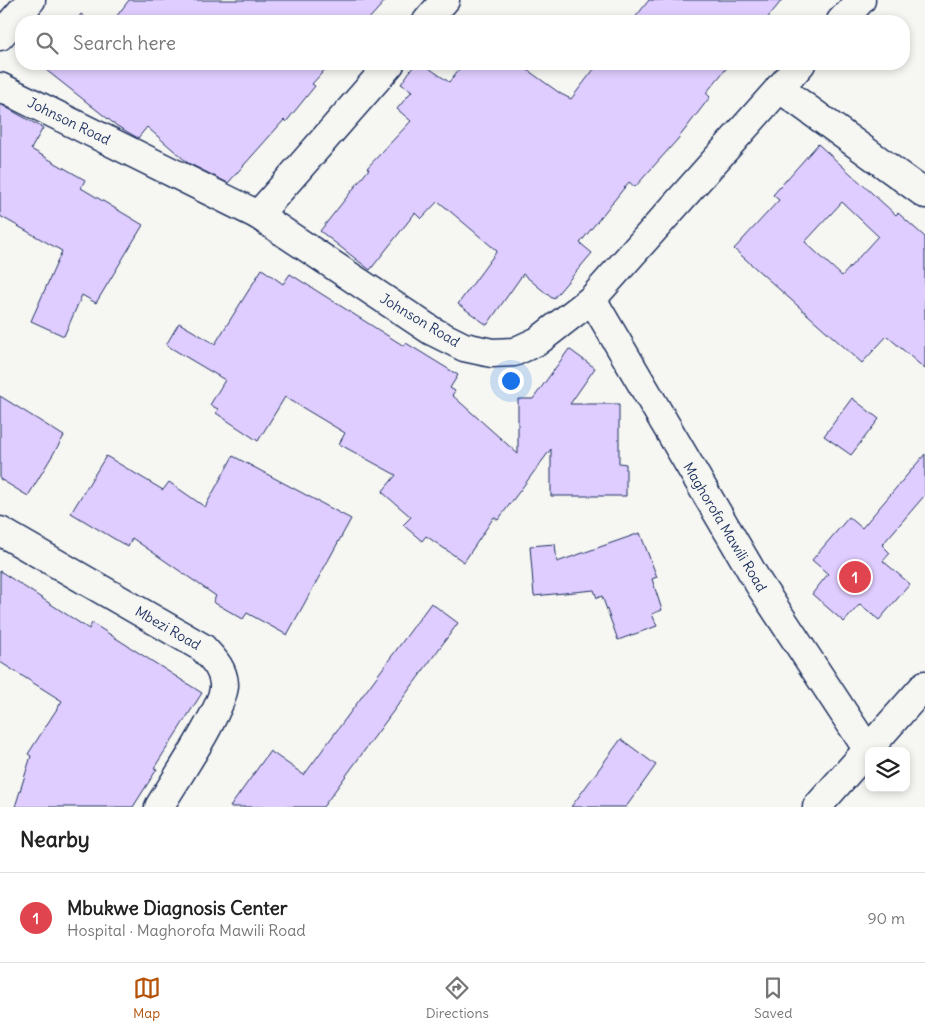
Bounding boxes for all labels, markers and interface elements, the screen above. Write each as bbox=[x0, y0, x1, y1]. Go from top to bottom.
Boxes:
search box bbox=[15, 15, 910, 70]
icon: search bbox=[33, 29, 61, 57]
text: Search here bbox=[73, 31, 176, 55]
street label: Johnson Road bbox=[25, 93, 113, 149]
street label: Johnson Road bbox=[377, 289, 463, 351]
your location bbox=[498, 368, 524, 394]
street label: Maghorofa Mawili Road bbox=[679, 459, 771, 595]
pin: 1 bbox=[839, 558, 871, 596]
street label: Mbezi Road bbox=[132, 602, 204, 654]
map controls bbox=[865, 747, 910, 792]
button: layers bbox=[865, 747, 910, 792]
text: Nearby bbox=[20, 826, 90, 853]
text: Mbukwe Diagnosis Center bbox=[67, 896, 287, 920]
text: 1 bbox=[33, 908, 39, 928]
text: 90 m bbox=[867, 908, 905, 928]
text: Hospital · Maghorofa Mawili Road bbox=[67, 920, 306, 940]
tab: Map bbox=[133, 974, 161, 1022]
tab: Directions bbox=[426, 974, 489, 1022]
tab: Saved bbox=[754, 974, 792, 1022]

